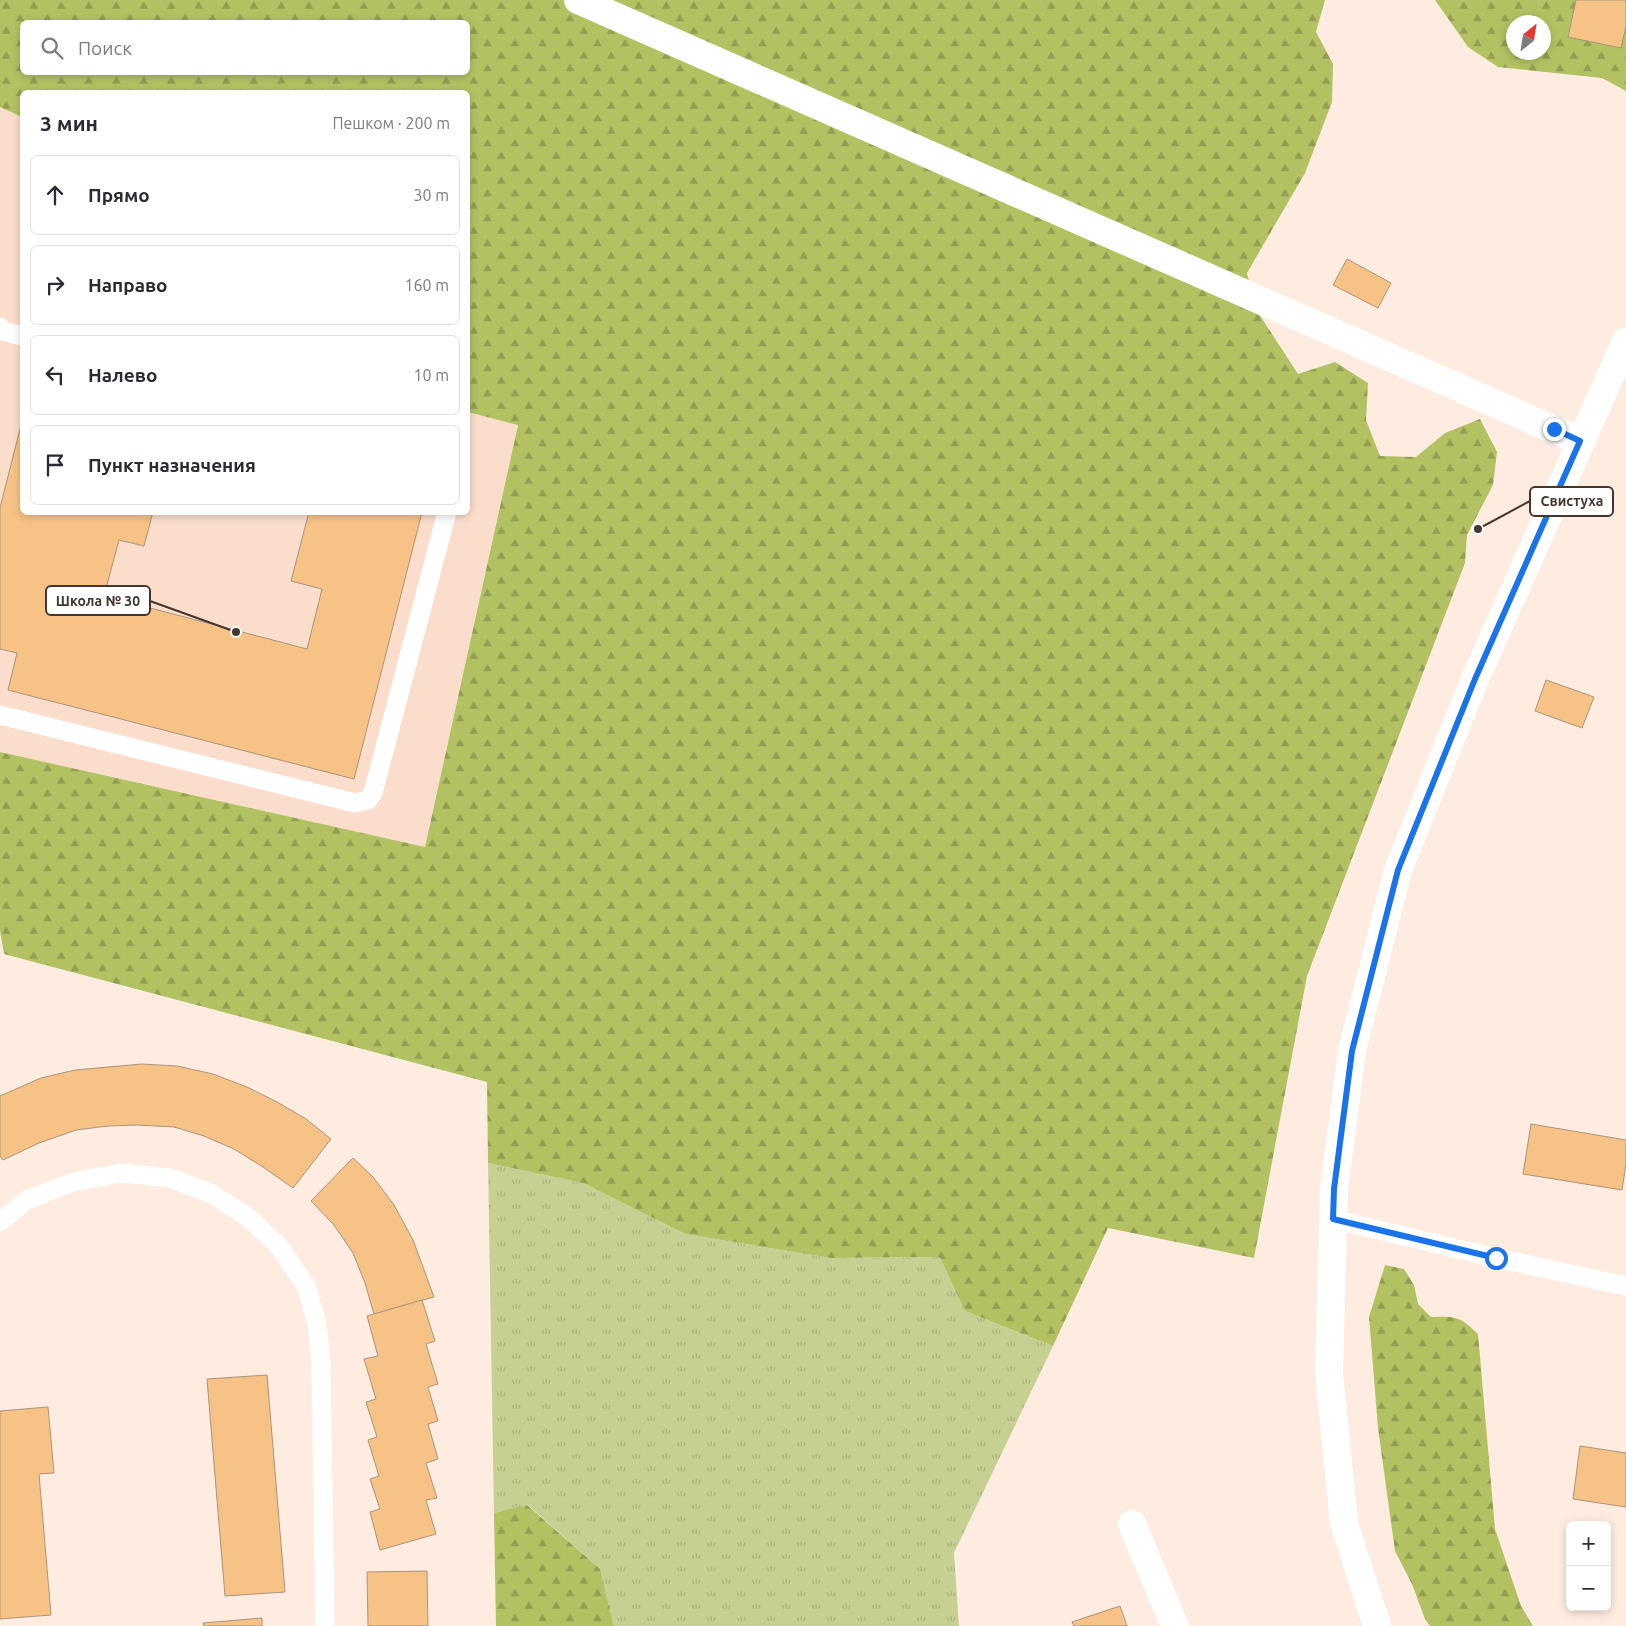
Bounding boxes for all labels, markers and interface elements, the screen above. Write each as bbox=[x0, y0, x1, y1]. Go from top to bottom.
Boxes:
north arrow bbox=[1506, 15, 1551, 60]
search box bbox=[20, 20, 470, 75]
icon: search bbox=[38, 34, 66, 62]
text: Поиск bbox=[78, 37, 132, 59]
text: 3 мин bbox=[40, 111, 98, 135]
text: Пешком · 200 m bbox=[332, 114, 450, 132]
icon: ahead bbox=[41, 181, 69, 209]
text: Прямо bbox=[88, 184, 150, 206]
text: 30 m bbox=[413, 186, 449, 204]
icon: right bbox=[41, 271, 69, 299]
text: Направо bbox=[88, 274, 168, 296]
text: 160 m bbox=[404, 276, 449, 294]
icon: left bbox=[41, 361, 69, 389]
text: Налево bbox=[88, 364, 157, 386]
text: 10 m bbox=[413, 366, 449, 384]
route end bbox=[1543, 418, 1566, 441]
icon: arrive bbox=[41, 451, 69, 479]
text: Пункт назначения bbox=[88, 454, 256, 476]
callout: Свистуха bbox=[1530, 487, 1613, 516]
text: Свистуха bbox=[1541, 493, 1603, 509]
callout: Школа № 30 bbox=[46, 586, 150, 615]
text: Школа № 30 bbox=[56, 593, 140, 609]
route start bbox=[1485, 1247, 1508, 1270]
map controls bbox=[1566, 1521, 1611, 1611]
button: + bbox=[1566, 1521, 1611, 1566]
button: − bbox=[1566, 1566, 1611, 1611]

